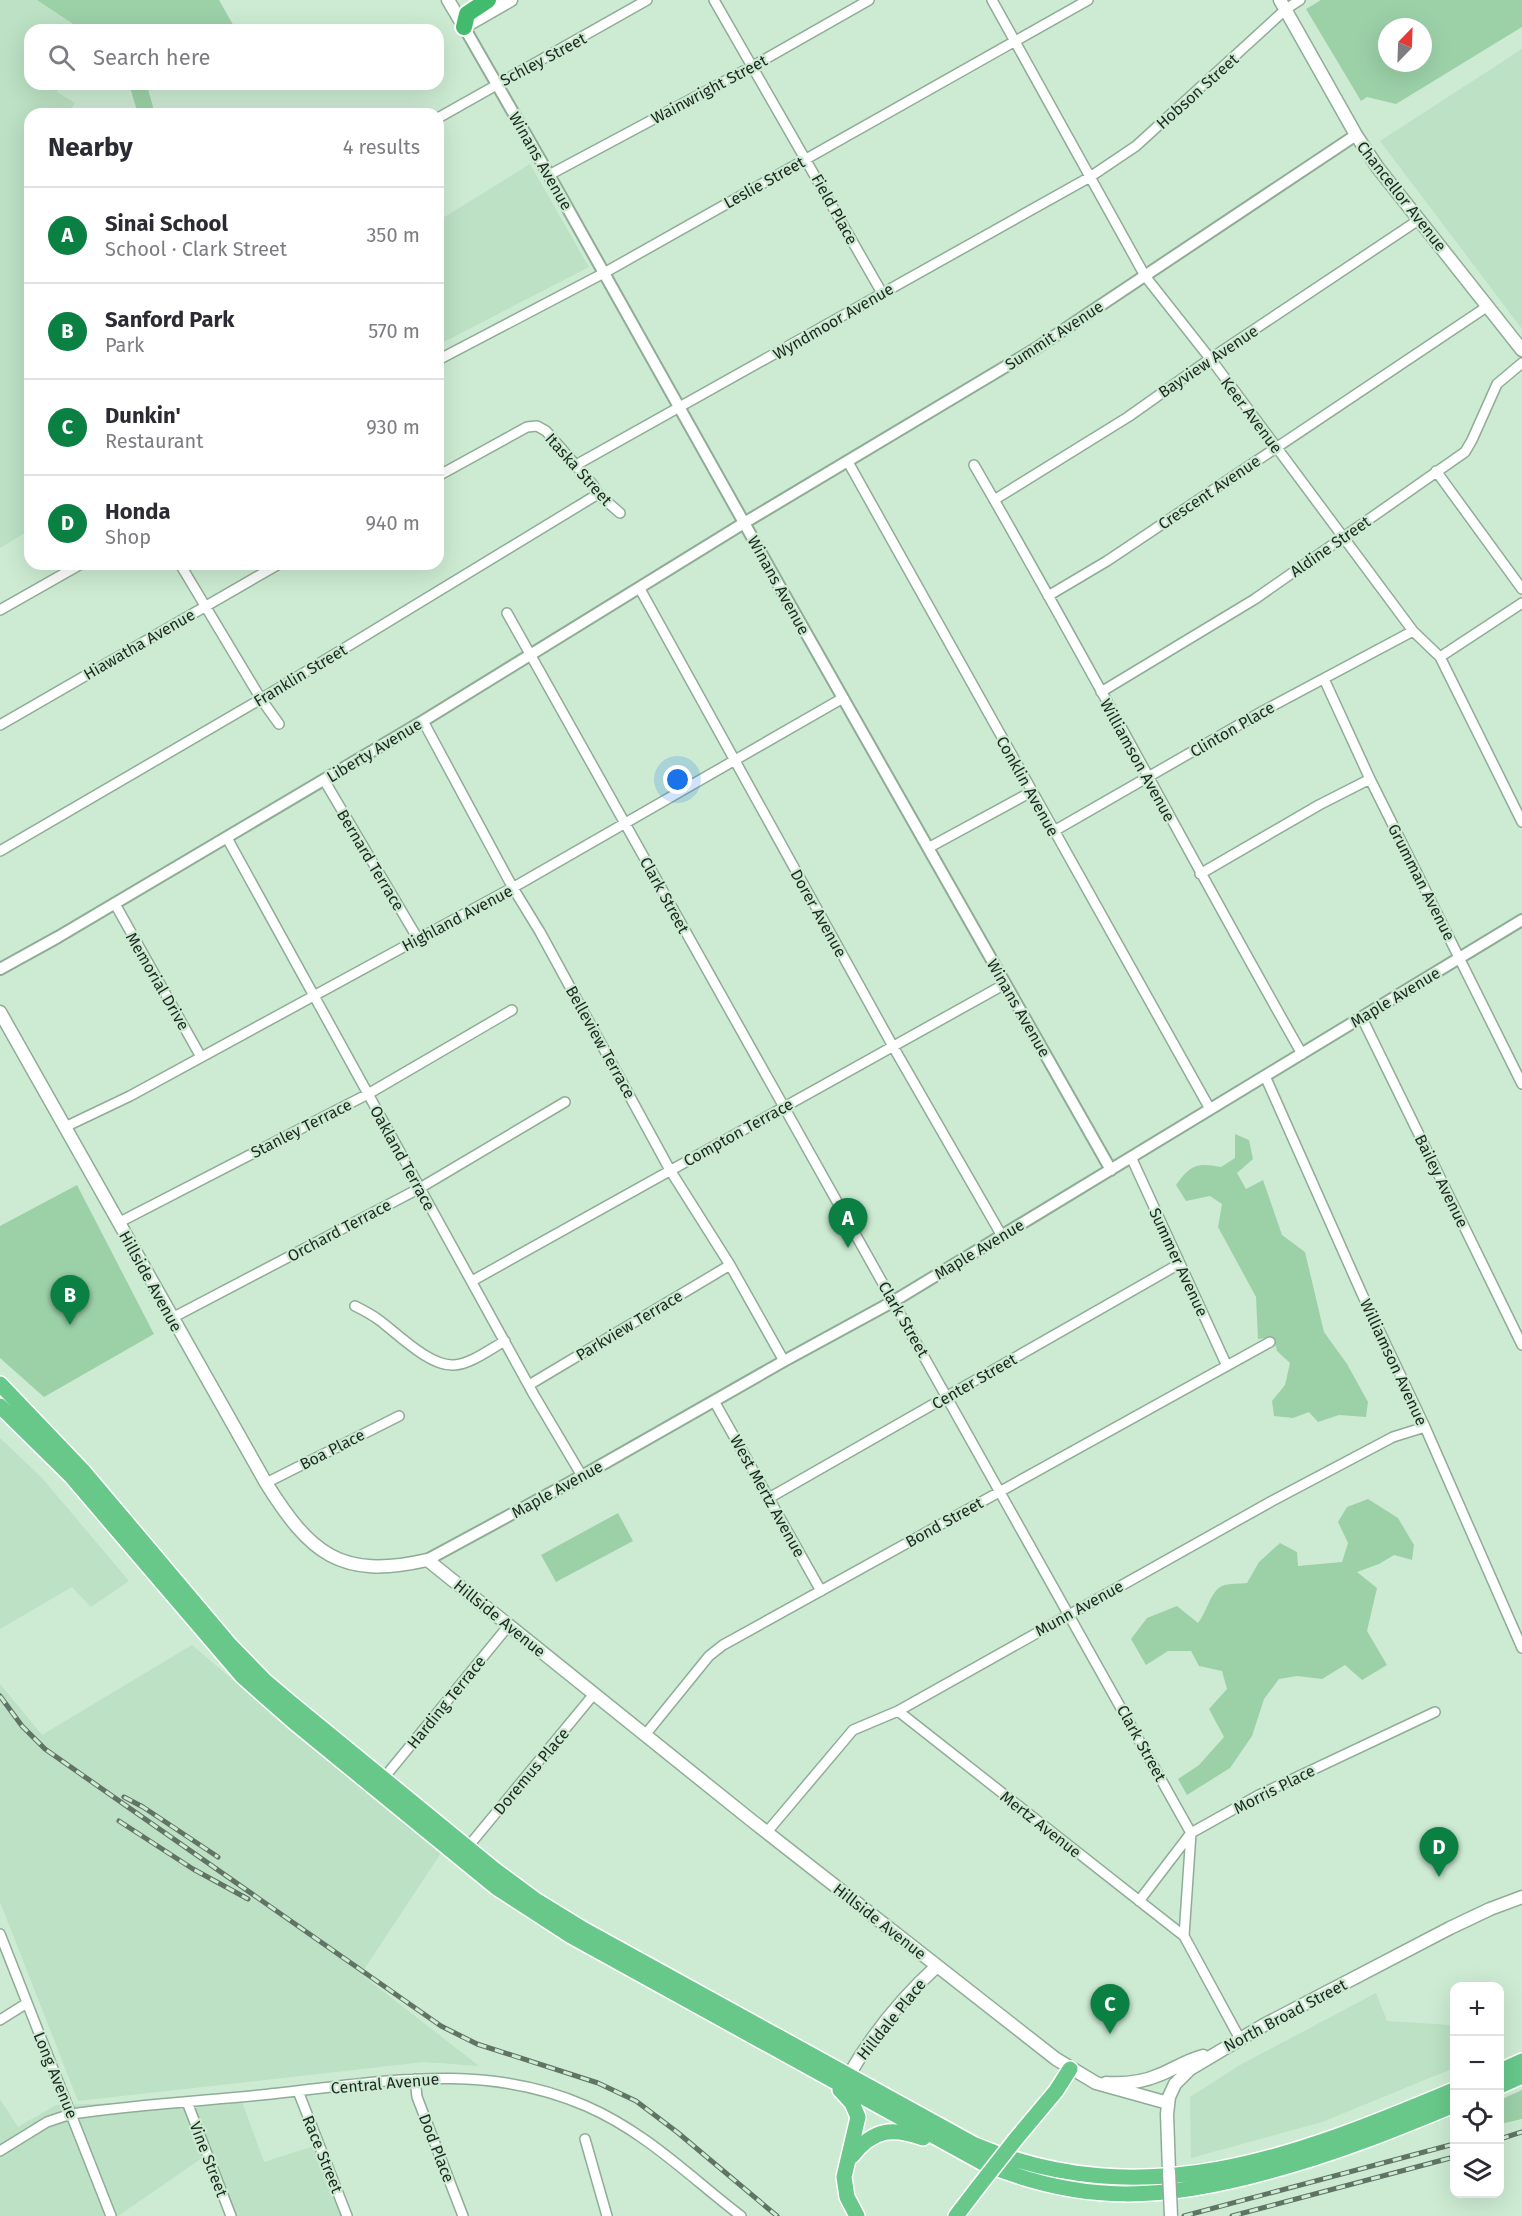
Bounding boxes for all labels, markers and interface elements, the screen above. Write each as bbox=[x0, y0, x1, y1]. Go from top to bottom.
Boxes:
north arrow bbox=[1378, 18, 1432, 72]
search box bbox=[24, 24, 444, 90]
street label: Schley Street bbox=[497, 29, 590, 90]
icon: search bbox=[45, 41, 78, 74]
text: Search here bbox=[93, 44, 211, 71]
street label: Hobson Street bbox=[1152, 50, 1242, 133]
street label: Wainwright Street bbox=[648, 51, 771, 128]
street label: Winans Avenue bbox=[505, 109, 576, 214]
text: Nearby bbox=[48, 132, 133, 163]
text: 4 results bbox=[343, 135, 420, 159]
street label: Chancellor Avenue bbox=[1353, 137, 1450, 255]
street label: Leslie Street bbox=[721, 152, 808, 212]
street label: Field Place bbox=[807, 171, 862, 248]
text: Sinai School bbox=[105, 210, 228, 237]
text: A bbox=[62, 223, 73, 247]
text: 350 m bbox=[366, 223, 420, 247]
text: School · Clark Street bbox=[105, 237, 287, 261]
street label: Wyndmoor Avenue bbox=[770, 279, 897, 364]
street label: Summit Avenue bbox=[1002, 297, 1107, 374]
text: Sanford Park bbox=[105, 306, 234, 333]
text: B bbox=[61, 319, 74, 343]
text: 570 m bbox=[368, 319, 420, 343]
street label: Bayview Avenue bbox=[1155, 321, 1262, 402]
text: Park bbox=[105, 333, 144, 357]
street label: Keer Avenue bbox=[1217, 374, 1286, 457]
text: Dunkin' bbox=[105, 402, 181, 429]
text: C bbox=[62, 415, 73, 439]
text: 930 m bbox=[366, 415, 420, 439]
text: Restaurant bbox=[105, 429, 203, 453]
street label: Itaska Street bbox=[541, 429, 616, 510]
street label: Crescent Avenue bbox=[1155, 451, 1264, 534]
text: Honda bbox=[105, 498, 170, 525]
text: D bbox=[61, 511, 74, 535]
text: 940 m bbox=[365, 511, 420, 535]
street label: Aldine Street bbox=[1286, 512, 1374, 581]
text: Shop bbox=[105, 525, 151, 549]
street label: Winans Avenue bbox=[744, 533, 814, 638]
street label: Hiawatha Avenue bbox=[80, 605, 198, 684]
street label: Franklin Street bbox=[250, 640, 351, 711]
street label: Williamson Avenue bbox=[1096, 695, 1179, 825]
street label: Clinton Place bbox=[1187, 698, 1278, 761]
street label: Liberty Avenue bbox=[323, 715, 425, 786]
street label: Conklin Avenue bbox=[992, 733, 1063, 840]
your location bbox=[663, 765, 692, 794]
street label: Bernard Terrace bbox=[333, 806, 408, 914]
street label: Grumman Avenue bbox=[1384, 821, 1459, 944]
street label: Clark Street bbox=[636, 854, 693, 937]
street label: Dorer Avenue bbox=[787, 866, 851, 961]
street label: Highland Avenue bbox=[399, 881, 516, 956]
street label: Memorial Drive bbox=[122, 929, 193, 1034]
street label: Winans Avenue bbox=[983, 956, 1054, 1061]
street label: Maple Avenue bbox=[1347, 963, 1444, 1032]
street label: Belleview Terrace bbox=[562, 983, 639, 1102]
street label: Compton Terrace bbox=[680, 1094, 796, 1170]
street label: Stanley Terrace bbox=[248, 1095, 355, 1162]
street label: Oakland Terrace bbox=[366, 1102, 439, 1214]
street label: Bailey Avenue bbox=[1411, 1131, 1472, 1231]
street label: Orchard Terrace bbox=[284, 1195, 394, 1266]
pin: A bbox=[828, 1198, 868, 1248]
street label: Summer Avenue bbox=[1145, 1205, 1212, 1320]
street label: Maple Avenue bbox=[931, 1215, 1028, 1284]
street label: Hillside Avenue bbox=[115, 1227, 186, 1335]
pin: B bbox=[50, 1276, 90, 1325]
street label: Clark Street bbox=[874, 1278, 933, 1361]
street label: Parkview Terrace bbox=[573, 1286, 686, 1365]
street label: Williamson Avenue bbox=[1356, 1296, 1431, 1429]
street label: Center Street bbox=[928, 1349, 1020, 1413]
street label: Boa Place bbox=[297, 1425, 368, 1474]
street label: West Mertz Avenue bbox=[726, 1432, 809, 1561]
street label: Maple Avenue bbox=[508, 1457, 606, 1522]
street label: Bond Street bbox=[902, 1493, 987, 1552]
street label: Hillside Avenue bbox=[450, 1576, 549, 1661]
street label: Munn Avenue bbox=[1032, 1576, 1127, 1640]
street label: Harding Terrace bbox=[403, 1652, 490, 1753]
street label: Clark Street bbox=[1113, 1702, 1170, 1785]
street label: Doremus Place bbox=[490, 1724, 573, 1819]
street label: Morris Place bbox=[1230, 1761, 1318, 1818]
street label: Mertz Avenue bbox=[996, 1787, 1085, 1862]
pin: D bbox=[1420, 1828, 1458, 1877]
street label: Hillside Avenue bbox=[830, 1879, 930, 1963]
street label: Hilldale Place bbox=[853, 1975, 930, 2064]
street label: North Broad Street bbox=[1221, 1975, 1350, 2056]
map controls bbox=[1450, 1982, 1504, 2198]
button: + bbox=[1450, 1982, 1504, 2036]
pin: C bbox=[1090, 1984, 1130, 2034]
street label: Long Avenue bbox=[30, 2029, 82, 2121]
button: − bbox=[1450, 2036, 1504, 2090]
street label: Central Avenue bbox=[330, 2069, 440, 2098]
button: locate bbox=[1450, 2090, 1504, 2144]
street label: Dod Place bbox=[415, 2111, 458, 2185]
street label: Race Street bbox=[298, 2113, 347, 2196]
street label: Vine Street bbox=[185, 2119, 232, 2200]
button: layers bbox=[1450, 2144, 1504, 2198]

